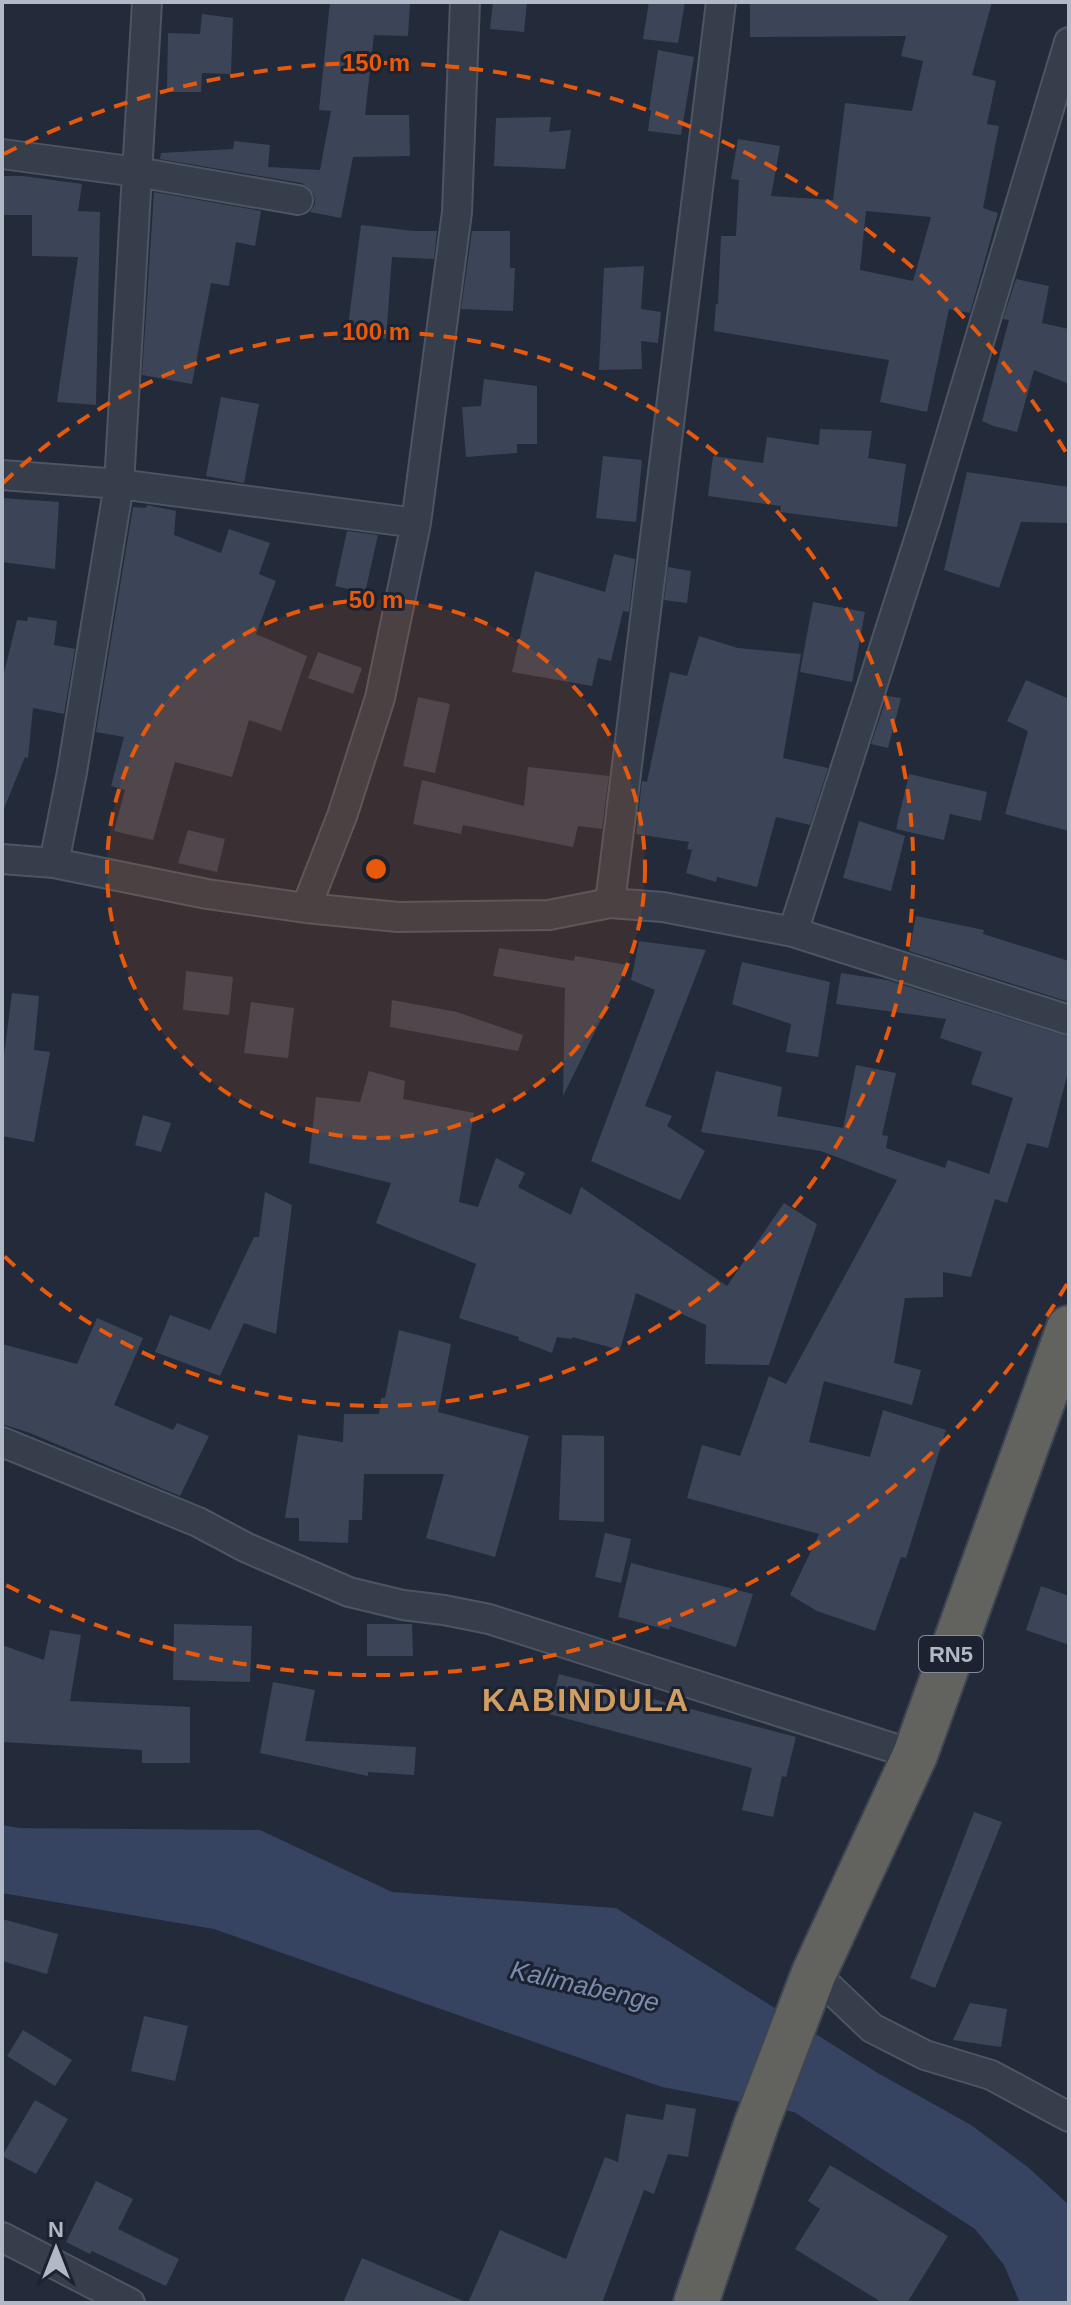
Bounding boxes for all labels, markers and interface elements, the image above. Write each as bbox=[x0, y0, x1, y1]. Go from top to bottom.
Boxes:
text: 150 m bbox=[342, 49, 410, 76]
text: 100 m bbox=[342, 318, 410, 345]
text: 50 m bbox=[349, 586, 403, 613]
centre of rings bbox=[362, 855, 390, 883]
road number: RN5 bbox=[919, 1636, 983, 1672]
district label: KABINDULA bbox=[482, 1682, 690, 1718]
water label: Kalimabenge bbox=[508, 1954, 662, 2018]
north arrow bbox=[16, 2209, 96, 2289]
text: N bbox=[48, 2217, 64, 2242]

